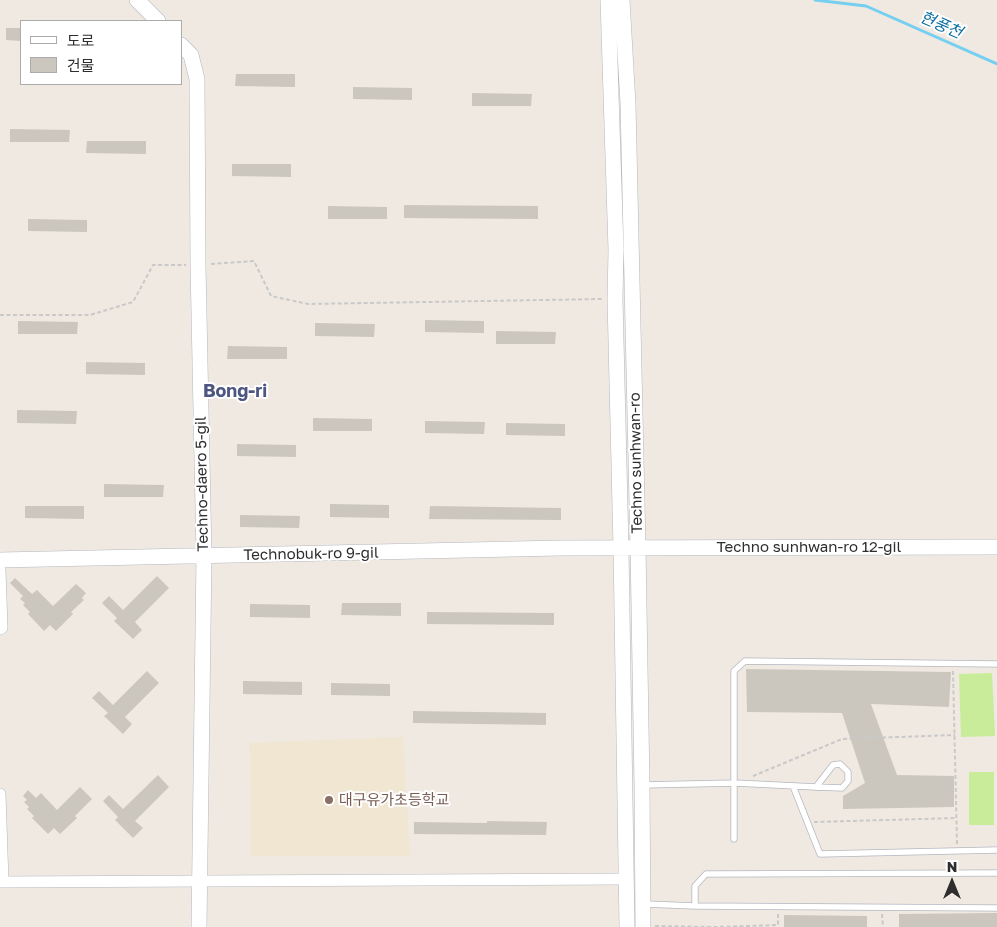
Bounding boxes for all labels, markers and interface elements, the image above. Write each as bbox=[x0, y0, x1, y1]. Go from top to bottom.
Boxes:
water label: 현풍천 bbox=[917, 7, 965, 43]
legend bbox=[20, 20, 182, 85]
text: 도로 bbox=[67, 31, 95, 49]
text: 건물 bbox=[67, 56, 95, 74]
district label: Bong-ri bbox=[203, 380, 267, 402]
street label: Techno sunhwan-ro bbox=[626, 392, 646, 534]
street label: Techno-daero 5-gil bbox=[192, 416, 212, 552]
street label: Techno sunhwan-ro 12-gil bbox=[717, 538, 901, 556]
street label: Technobuk-ro 9-gil bbox=[243, 544, 379, 564]
place label: 대구유가초등학교 bbox=[339, 791, 449, 809]
marker: 대구유가초등학교 bbox=[323, 794, 335, 806]
north arrow bbox=[927, 857, 977, 907]
text: N bbox=[947, 858, 957, 875]

